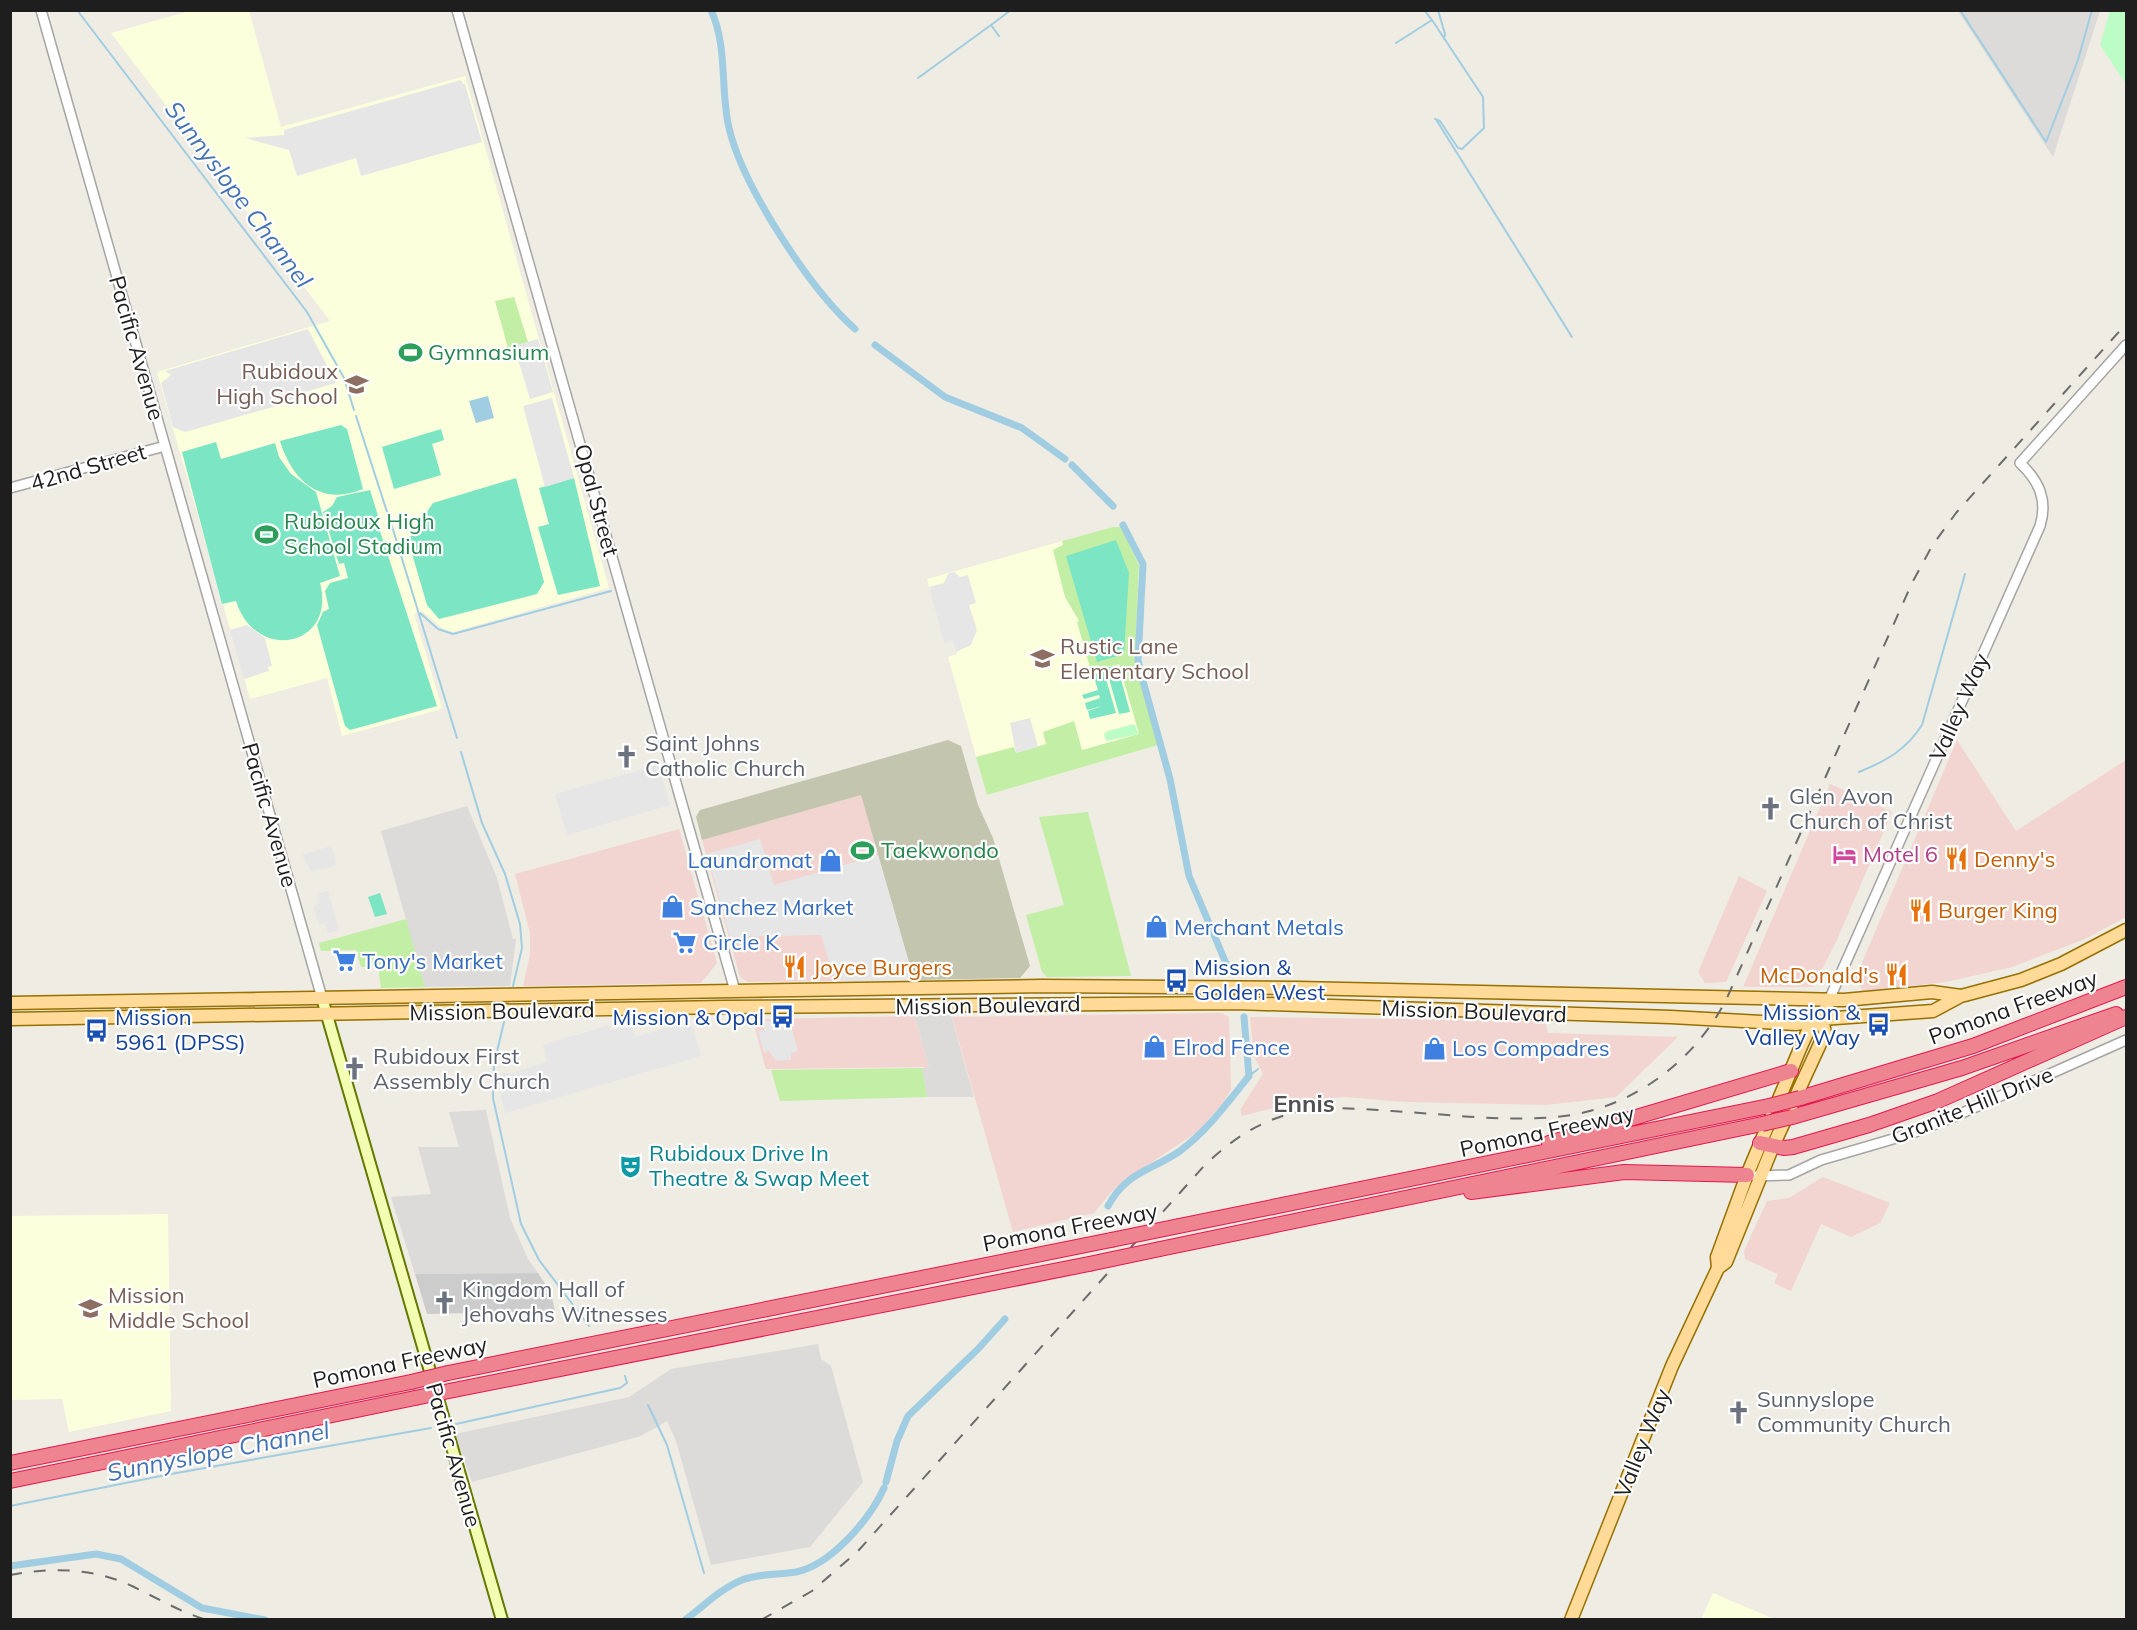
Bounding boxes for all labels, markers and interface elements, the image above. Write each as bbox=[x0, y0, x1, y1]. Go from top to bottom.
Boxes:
water label: Sunnyslope Channel bbox=[159, 95, 319, 294]
street label: Pacific Avenue bbox=[103, 273, 171, 423]
place label: Gymnasium bbox=[428, 338, 549, 366]
sports icon: Gymnasium bbox=[397, 339, 423, 365]
place label: Rubidoux High School bbox=[216, 357, 338, 410]
school or university icon: Rubidoux High School bbox=[343, 371, 369, 397]
street label: 42nd Street bbox=[27, 437, 149, 497]
street label: Opal Street bbox=[569, 441, 626, 560]
place label: Rubidoux High School Stadium bbox=[284, 507, 443, 560]
sports icon: Rubidoux High School Stadium bbox=[253, 521, 279, 547]
place label: Rustic Lane Elementary School bbox=[1060, 632, 1249, 685]
school or university icon: Rustic Lane Elementary School bbox=[1029, 646, 1055, 672]
street label: Valley Way bbox=[1923, 648, 1995, 765]
place label: Saint Johns Catholic Church bbox=[645, 729, 805, 782]
street label: Pacific Avenue bbox=[236, 740, 304, 890]
church icon: Saint Johns Catholic Church bbox=[614, 743, 640, 769]
place label: Glen Avon Church of Christ bbox=[1789, 782, 1953, 835]
church icon: Glen Avon Church of Christ bbox=[1758, 796, 1784, 822]
place label: Taekwondo bbox=[881, 836, 999, 864]
sports icon: Taekwondo bbox=[850, 837, 876, 863]
place label: Motel 6 bbox=[1863, 840, 1938, 868]
hotel icon: Motel 6 bbox=[1832, 841, 1858, 867]
place label: Denny's bbox=[1974, 845, 2056, 873]
place label: Laundromat bbox=[687, 846, 812, 874]
restaurant icon: Denny's bbox=[1943, 846, 1969, 872]
shop icon: Laundromat bbox=[817, 847, 843, 873]
place label: Sanchez Market bbox=[690, 893, 854, 921]
shop icon: Sanchez Market bbox=[659, 894, 685, 920]
place label: Burger King bbox=[1938, 896, 2058, 924]
restaurant icon: Burger King bbox=[1907, 897, 1933, 923]
place label: Merchant Metals bbox=[1174, 913, 1344, 941]
shop icon: Merchant Metals bbox=[1143, 914, 1169, 940]
place label: Circle K bbox=[703, 928, 780, 956]
supermarket icon: Circle K bbox=[672, 929, 698, 955]
place label: Tony's Market bbox=[362, 947, 503, 975]
supermarket icon: Tony's Market bbox=[331, 948, 357, 974]
place label: Joyce Burgers bbox=[813, 953, 952, 981]
place label: Mission & Golden West bbox=[1194, 953, 1326, 1006]
restaurant icon: Joyce Burgers bbox=[782, 954, 808, 980]
place label: McDonald's bbox=[1760, 961, 1879, 989]
restaurant icon: McDonald's bbox=[1884, 962, 1910, 988]
street label: Pomona Freeway bbox=[1925, 963, 2102, 1051]
bus stop icon: Mission & Golden West bbox=[1163, 967, 1189, 993]
street label: Mission Boulevard bbox=[895, 989, 1081, 1021]
street label: Mission Boulevard bbox=[1381, 994, 1567, 1028]
street label: Mission Boulevard bbox=[409, 995, 595, 1027]
place label: Mission & Valley Way bbox=[1745, 998, 1861, 1051]
place label: Mission 5961 (DPSS) bbox=[115, 1003, 246, 1056]
place label: Mission & Opal bbox=[613, 1003, 764, 1031]
bus stop icon: Mission & Opal bbox=[769, 1004, 795, 1030]
bus stop icon: Mission & Valley Way bbox=[1865, 1012, 1891, 1038]
bus stop icon: Mission 5961 (DPSS) bbox=[84, 1017, 110, 1043]
place label: Elrod Fence bbox=[1173, 1033, 1290, 1061]
shop icon: Elrod Fence bbox=[1142, 1034, 1168, 1060]
place label: Los Compadres bbox=[1452, 1034, 1610, 1062]
shop icon: Los Compadres bbox=[1421, 1035, 1447, 1061]
place label: Rubidoux First Assembly Church bbox=[373, 1042, 550, 1095]
church icon: Rubidoux First Assembly Church bbox=[342, 1056, 368, 1082]
street label: Granite Hill Drive bbox=[1887, 1060, 2057, 1150]
district label: Ennis bbox=[1273, 1088, 1335, 1118]
street label: Pomona Freeway bbox=[1457, 1099, 1637, 1163]
place label: Rubidoux Drive In Theatre & Swap Meet bbox=[649, 1139, 870, 1192]
theatre icon: Rubidoux Drive In Theatre & Swap Meet bbox=[618, 1153, 644, 1179]
street label: Pomona Freeway bbox=[980, 1196, 1160, 1258]
place label: Kingdom Hall of Jehovahs Witnesses bbox=[462, 1275, 668, 1328]
place label: Mission Middle School bbox=[108, 1281, 249, 1334]
church icon: Kingdom Hall of Jehovahs Witnesses bbox=[431, 1289, 457, 1315]
school or university icon: Mission Middle School bbox=[77, 1295, 103, 1321]
street label: Pomona Freeway bbox=[310, 1330, 490, 1394]
street label: Pacific Avenue bbox=[420, 1380, 488, 1530]
street label: Valley Way bbox=[1607, 1384, 1677, 1502]
place label: Sunnyslope Community Church bbox=[1757, 1385, 1951, 1438]
church icon: Sunnyslope Community Church bbox=[1726, 1399, 1752, 1425]
water label: Sunnyslope Channel bbox=[104, 1415, 332, 1487]

